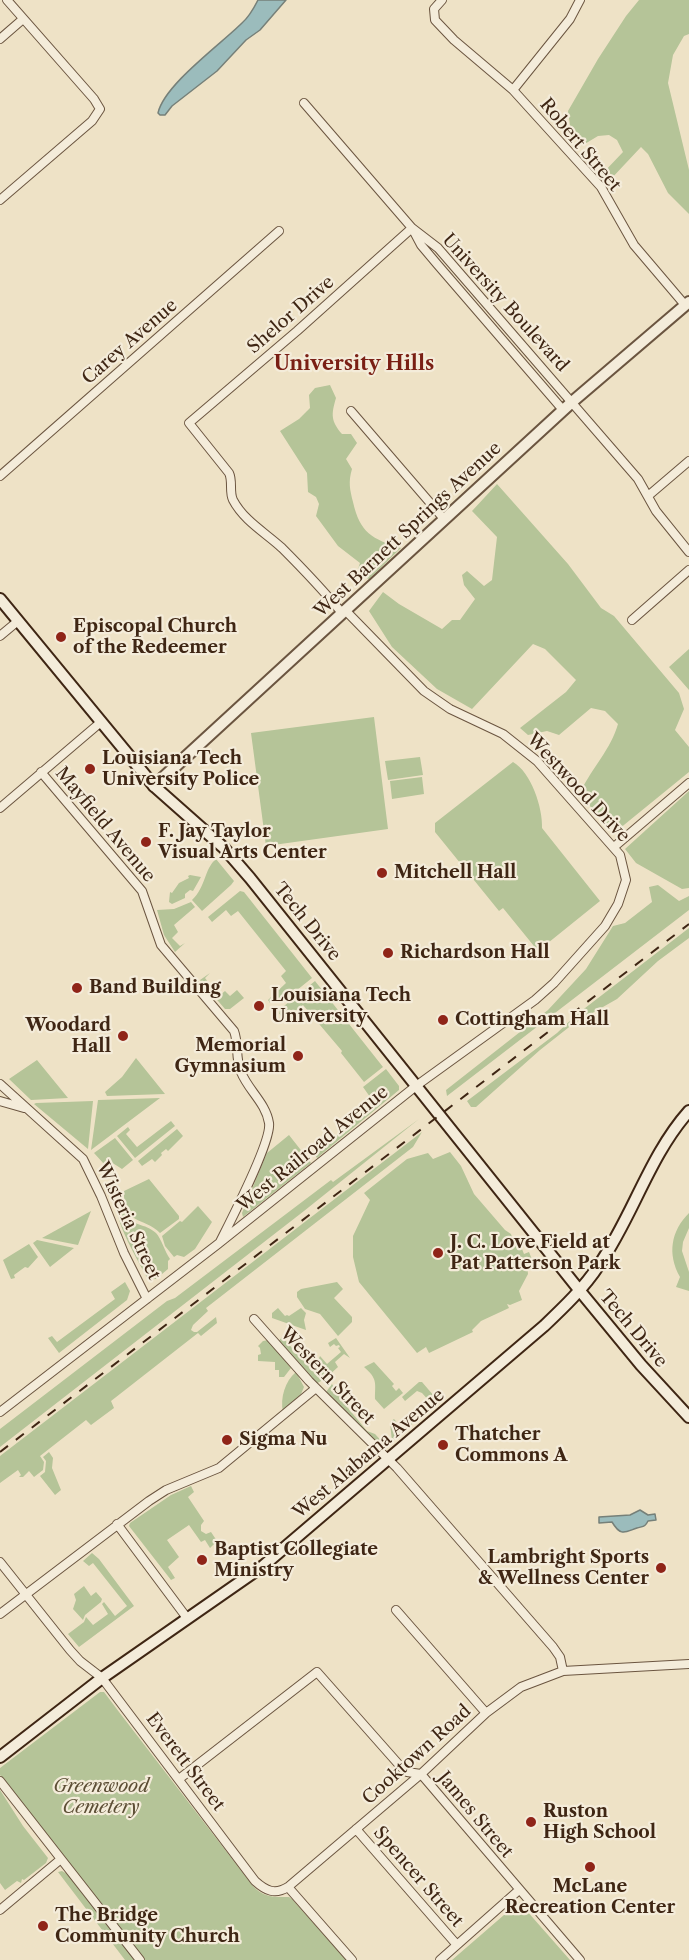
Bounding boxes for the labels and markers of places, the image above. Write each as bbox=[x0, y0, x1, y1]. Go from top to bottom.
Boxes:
place label: Episcopal Church of the Redeemer bbox=[73, 616, 237, 658]
marker: Episcopal Church of the Redeemer bbox=[54, 630, 68, 644]
place label: Louisiana Tech University Police bbox=[102, 748, 259, 790]
marker: Louisiana Tech University Police bbox=[83, 762, 97, 776]
place label: F. Jay Taylor Visual Arts Center bbox=[158, 821, 327, 864]
marker: F. Jay Taylor Visual Arts Center bbox=[139, 835, 153, 849]
place label: Mitchell Hall bbox=[394, 862, 516, 884]
marker: Mitchell Hall bbox=[375, 866, 389, 880]
place label: Richardson Hall bbox=[400, 942, 550, 964]
marker: Richardson Hall bbox=[381, 946, 395, 960]
place label: Band Building bbox=[89, 977, 221, 999]
marker: Band Building bbox=[70, 981, 84, 995]
place label: Louisiana Tech University bbox=[271, 985, 411, 1028]
marker: Louisiana Tech University bbox=[252, 999, 266, 1013]
place label: Cottingham Hall bbox=[455, 1009, 609, 1031]
marker: Cottingham Hall bbox=[436, 1013, 450, 1027]
place label: Woodard Hall bbox=[25, 1015, 111, 1058]
marker: Woodard Hall bbox=[116, 1029, 130, 1043]
place label: Memorial Gymnasium bbox=[174, 1035, 286, 1078]
marker: Memorial Gymnasium bbox=[291, 1049, 305, 1063]
place label: J. C. Love Field at Pat Patterson Park bbox=[450, 1232, 620, 1274]
marker: J. C. Love Field at Pat Patterson Park bbox=[431, 1246, 445, 1260]
place label: Thatcher Commons A bbox=[455, 1424, 567, 1466]
place label: Sigma Nu bbox=[239, 1429, 327, 1451]
marker: Sigma Nu bbox=[220, 1433, 234, 1447]
marker: Thatcher Commons A bbox=[436, 1438, 450, 1452]
place label: Baptist Collegiate Ministry bbox=[214, 1539, 378, 1582]
place label: Lambright Sports & Wellness Center bbox=[478, 1547, 649, 1590]
marker: Baptist Collegiate Ministry bbox=[195, 1553, 209, 1567]
marker: Lambright Sports & Wellness Center bbox=[654, 1561, 668, 1575]
place label: Ruston High School bbox=[543, 1801, 656, 1844]
marker: Ruston High School bbox=[524, 1815, 538, 1829]
marker: McLane Recreation Center bbox=[583, 1860, 597, 1874]
place label: McLane Recreation Center bbox=[505, 1876, 675, 1918]
place label: The Bridge Community Church bbox=[55, 1905, 240, 1948]
marker: The Bridge Community Church bbox=[36, 1919, 50, 1933]

